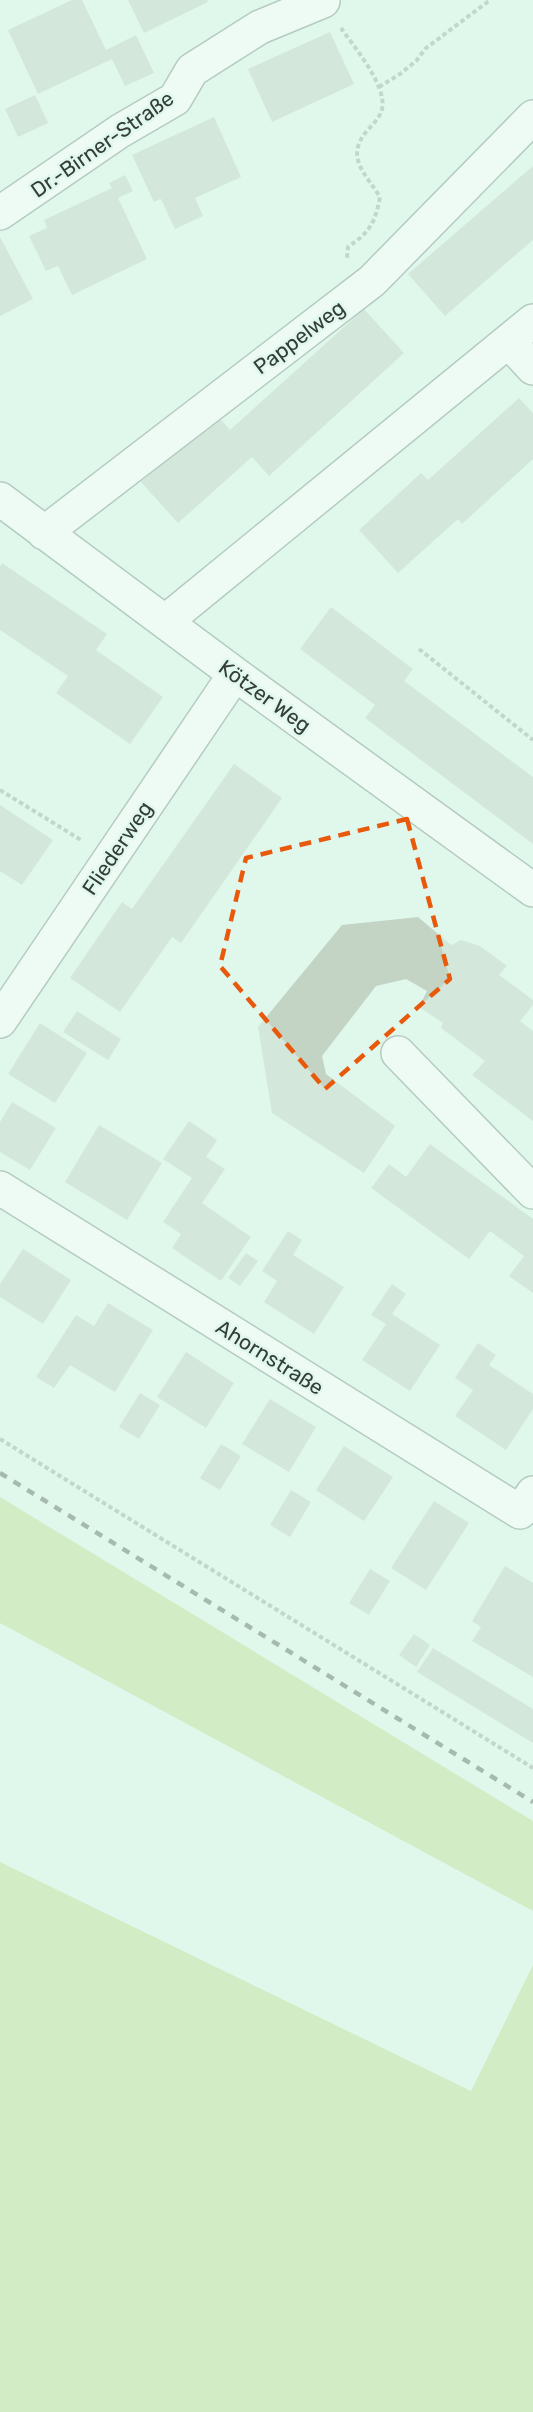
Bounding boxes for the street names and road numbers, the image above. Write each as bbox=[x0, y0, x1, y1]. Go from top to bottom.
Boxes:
street label: Dr.-Birner-Straße bbox=[26, 85, 178, 203]
street label: Pappelweg bbox=[249, 295, 349, 379]
street label: Kötzer Weg bbox=[214, 654, 316, 738]
street label: Fliederweg bbox=[77, 797, 157, 899]
street label: Ahornstraße bbox=[212, 1314, 328, 1400]

